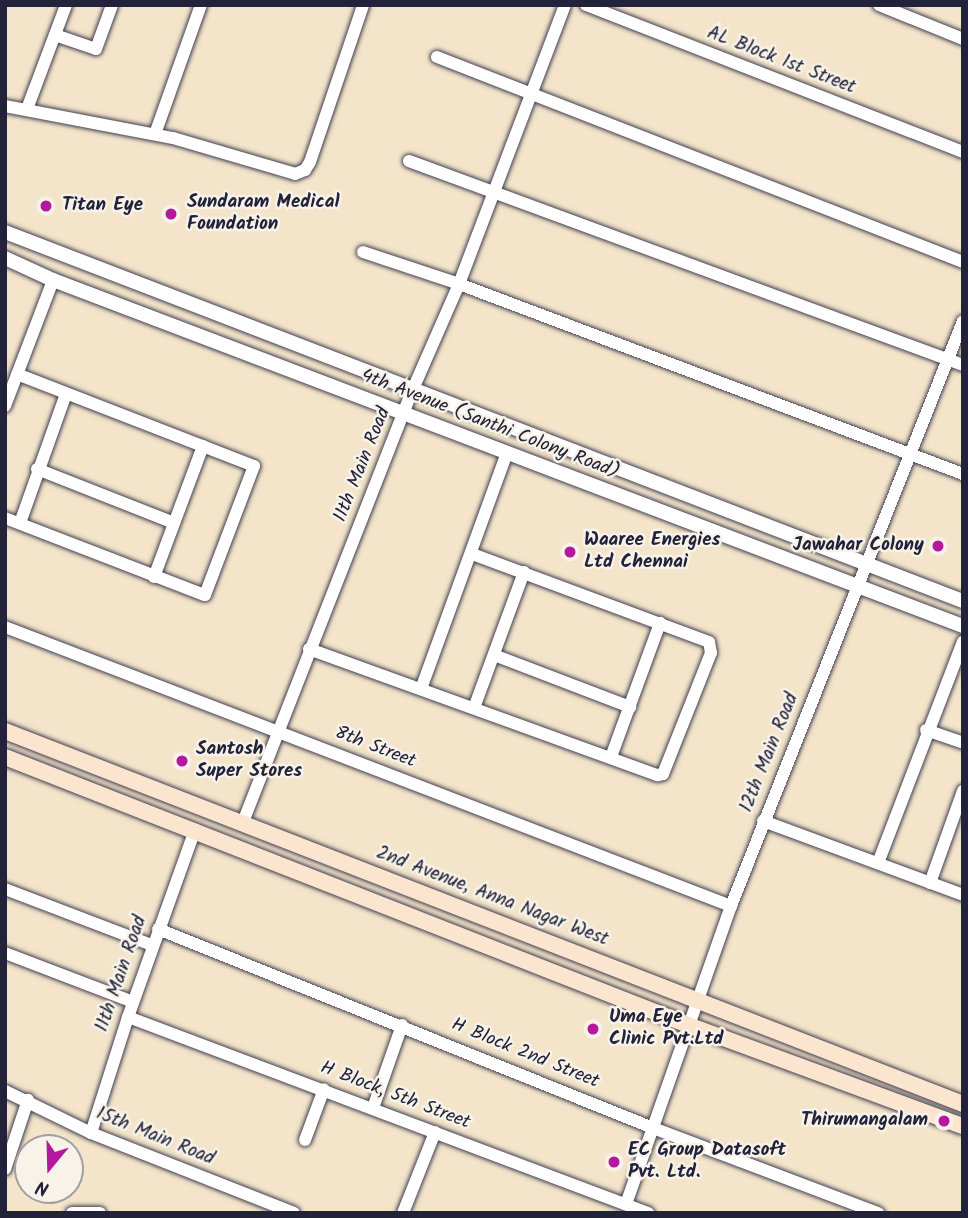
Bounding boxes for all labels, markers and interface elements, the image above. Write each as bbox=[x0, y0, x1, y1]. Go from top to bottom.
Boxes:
street label: AL Block 1st Street bbox=[704, 22, 858, 100]
place label: Sundaram Medical Foundation bbox=[187, 192, 339, 236]
place label: Titan Eye bbox=[62, 195, 143, 217]
marker: Titan Eye bbox=[36, 196, 56, 216]
marker: Sundaram Medical Foundation bbox=[161, 204, 181, 224]
street label: 4th Avenue (Santhi Colony Road) bbox=[358, 365, 622, 485]
street label: 11th Main Road bbox=[330, 404, 396, 526]
place label: Waaree Energies Ltd Chennai bbox=[584, 530, 720, 574]
place label: Jawahar Colony bbox=[793, 535, 924, 557]
marker: Jawahar Colony bbox=[930, 538, 946, 554]
marker: Waaree Energies Ltd Chennai bbox=[562, 544, 578, 560]
street label: 12th Main Road bbox=[736, 690, 804, 816]
street label: 8th Street bbox=[331, 722, 419, 774]
place label: Santosh Super Stores bbox=[196, 739, 302, 783]
marker: Santosh Super Stores bbox=[174, 753, 190, 769]
street label: 2nd Avenue, Anna Nagar West bbox=[373, 842, 611, 952]
street label: 11th Main Road bbox=[91, 913, 153, 1035]
place label: Uma Eye Clinic Pvt.Ltd bbox=[609, 1007, 723, 1051]
street label: H Block 2nd Street bbox=[448, 1014, 602, 1094]
marker: Uma Eye Clinic Pvt.Ltd bbox=[583, 1019, 603, 1039]
street label: H Block, 5th Street bbox=[317, 1057, 473, 1135]
street label: 15th Main Road bbox=[93, 1103, 217, 1171]
place label: Thirumangalam bbox=[801, 1110, 928, 1132]
marker: Thirumangalam bbox=[934, 1111, 954, 1131]
north arrow bbox=[14, 1134, 84, 1204]
place label: EC Group Datasoft Pvt. Ltd. bbox=[628, 1140, 786, 1184]
marker: EC Group Datasoft Pvt. Ltd. bbox=[606, 1154, 622, 1170]
text: N bbox=[32, 1171, 53, 1203]

